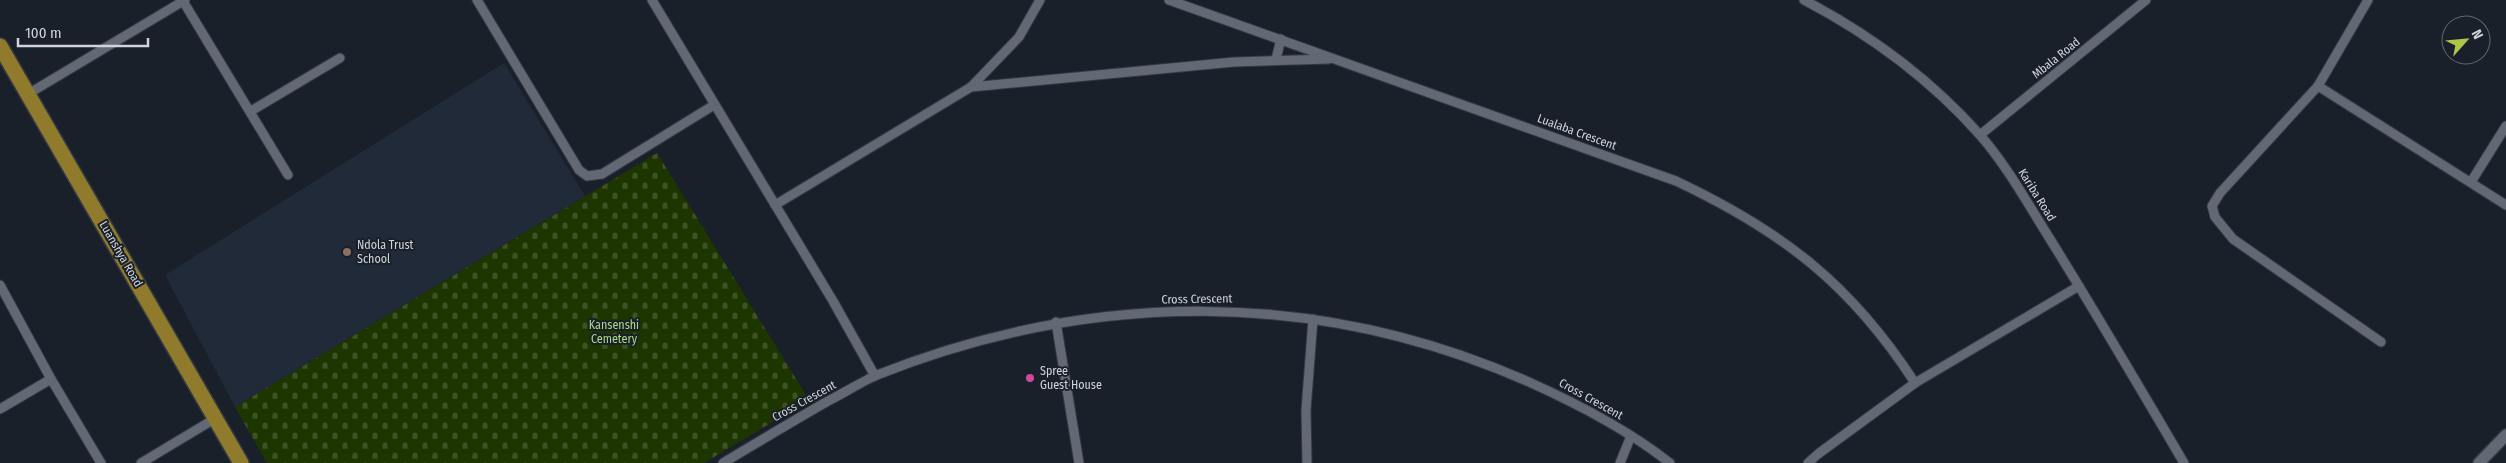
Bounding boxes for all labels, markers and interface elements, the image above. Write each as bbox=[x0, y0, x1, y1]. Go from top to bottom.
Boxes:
scale bar bbox=[18, 15, 148, 47]
north arrow bbox=[2441, 15, 2491, 65]
text: 100 m bbox=[25, 24, 62, 42]
text: N bbox=[2468, 27, 2487, 42]
street label: Mbala Road bbox=[2029, 35, 2083, 81]
street label: Lualaba Crescent bbox=[1536, 111, 1618, 153]
street label: Kariba Road bbox=[2015, 166, 2059, 224]
street label: Luanshya Road bbox=[97, 219, 145, 289]
place label: Ndola Trust School bbox=[357, 238, 414, 266]
marker: Ndola Trust School bbox=[341, 246, 353, 258]
street label: Cross Crescent bbox=[1161, 291, 1233, 307]
park label: Kansenshi Cemetery bbox=[589, 318, 639, 346]
place label: Spree Guest House bbox=[1040, 364, 1102, 392]
marker: Spree Guest House bbox=[1024, 372, 1036, 384]
street label: Cross Crescent bbox=[1557, 376, 1625, 422]
street label: Cross Crescent bbox=[770, 378, 838, 424]

